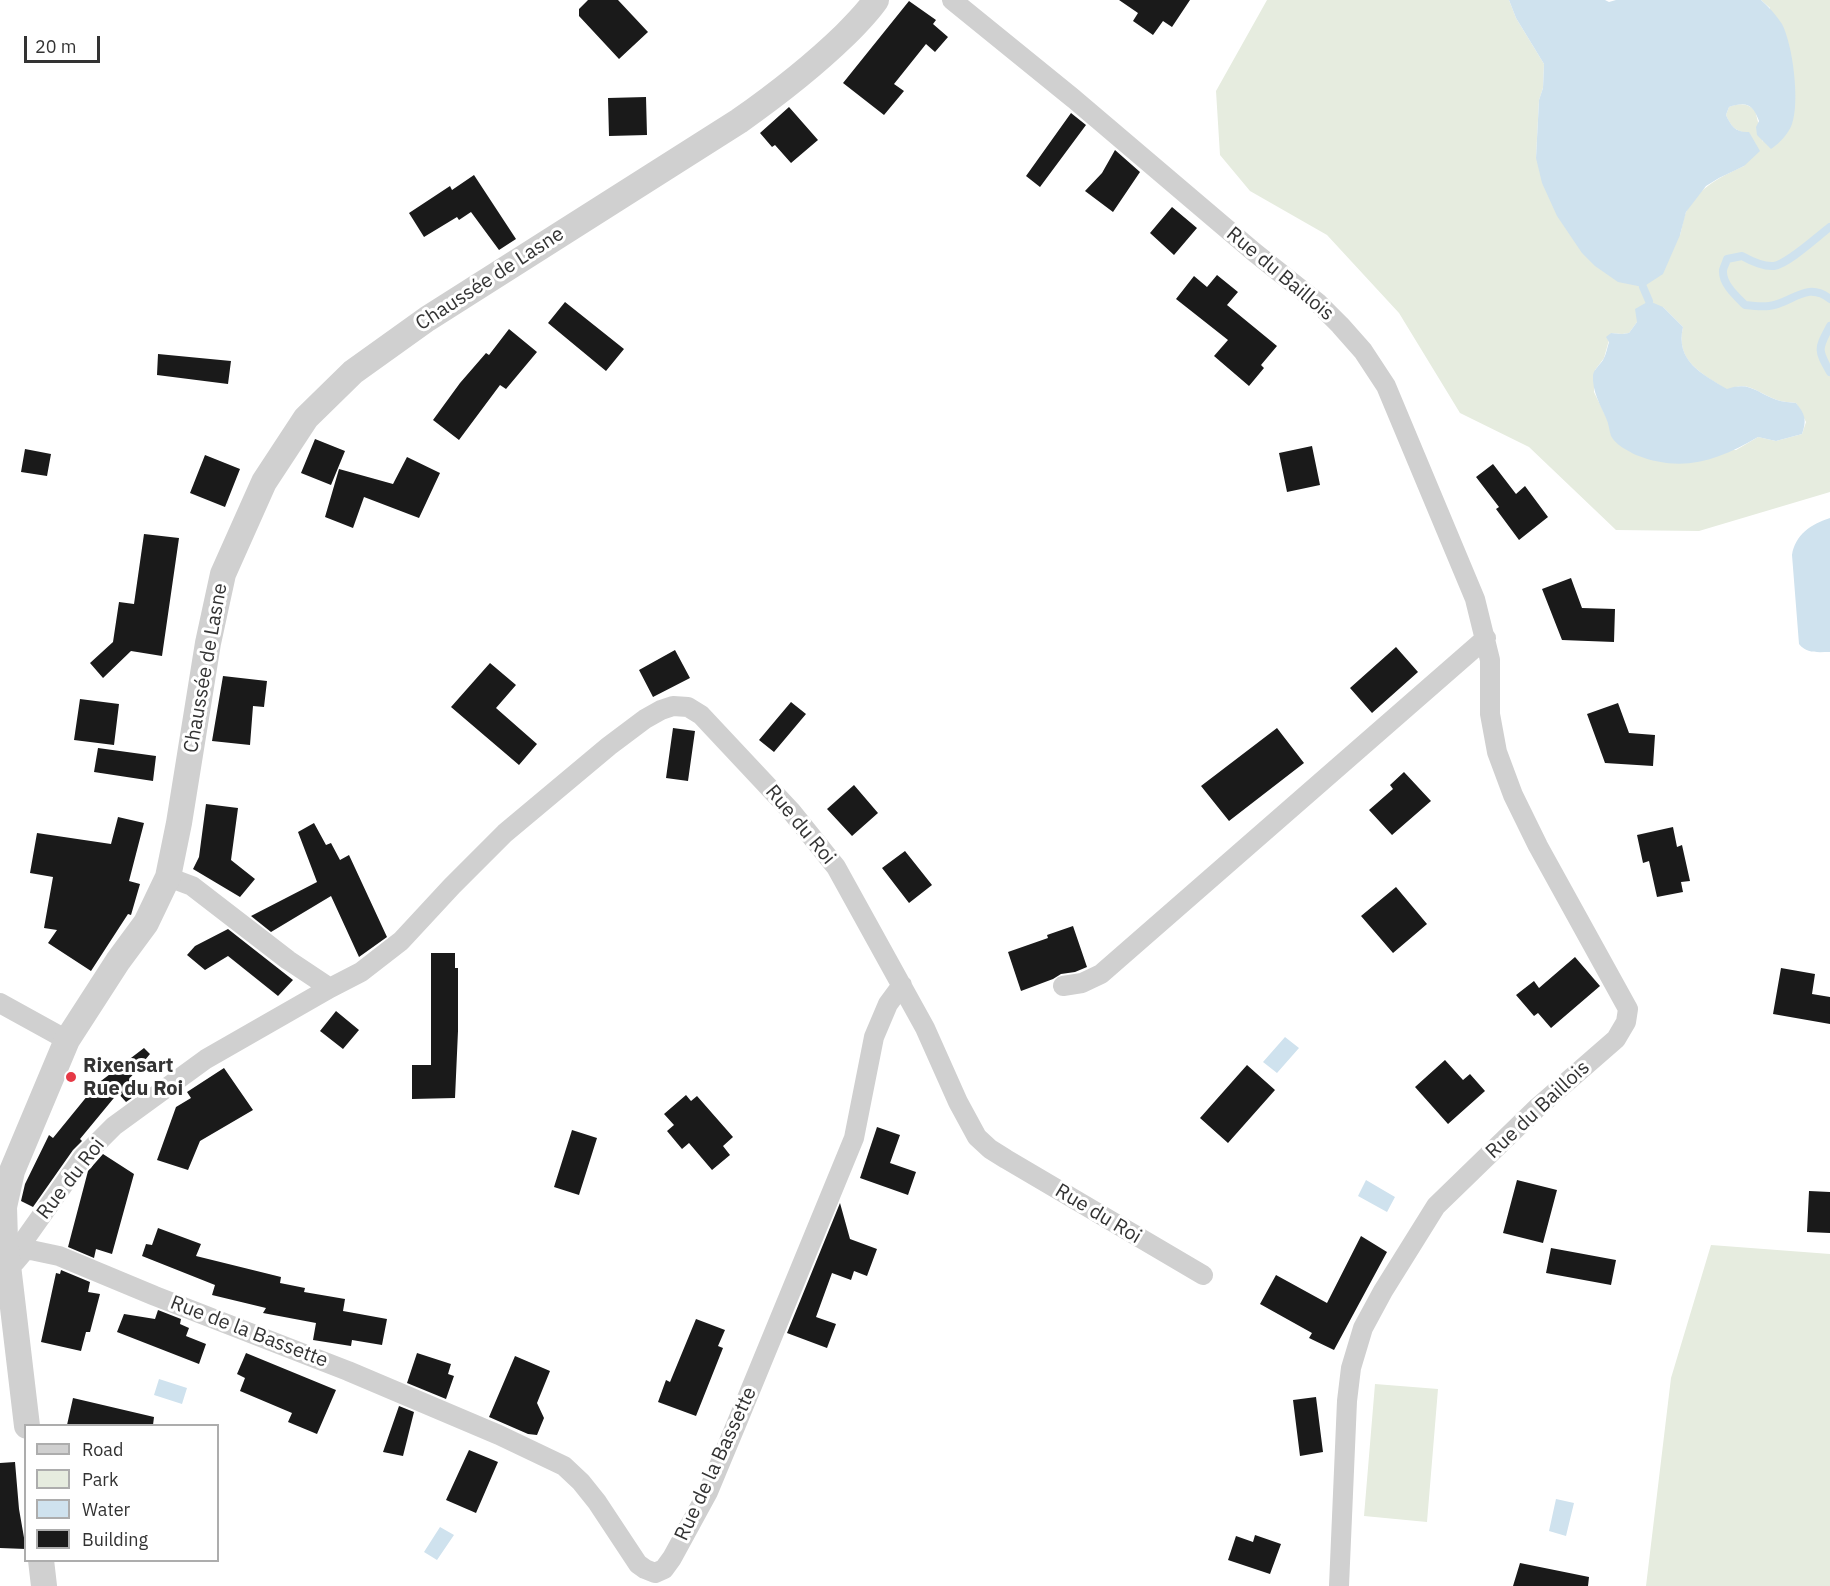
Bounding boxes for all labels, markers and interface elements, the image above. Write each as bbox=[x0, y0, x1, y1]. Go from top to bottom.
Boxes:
scale bar bbox=[27, 24, 104, 62]
text: 20 m bbox=[35, 35, 77, 58]
street label: Chaussée de Lasne bbox=[411, 222, 569, 336]
street label: Rue du Baillois bbox=[1221, 222, 1339, 326]
street label: Chaussée de Lasne bbox=[179, 581, 233, 755]
street label: Rue du Roi bbox=[760, 780, 840, 870]
place label: Rixensart Rue du Roi bbox=[83, 1054, 183, 1101]
street label: Rue du Baillois bbox=[1481, 1056, 1595, 1164]
marker: Rixensart Rue du Roi bbox=[64, 1070, 78, 1084]
street label: Rue du Roi bbox=[32, 1134, 110, 1224]
street label: Rue du Roi bbox=[1051, 1179, 1145, 1249]
street label: Rue de la Bassette bbox=[167, 1291, 331, 1373]
street label: Rue de la Bassette bbox=[670, 1383, 762, 1545]
legend bbox=[24, 1424, 219, 1562]
text: Road bbox=[82, 1438, 123, 1461]
text: Park bbox=[82, 1468, 118, 1491]
text: Water bbox=[82, 1498, 130, 1521]
text: Building bbox=[82, 1528, 148, 1551]

